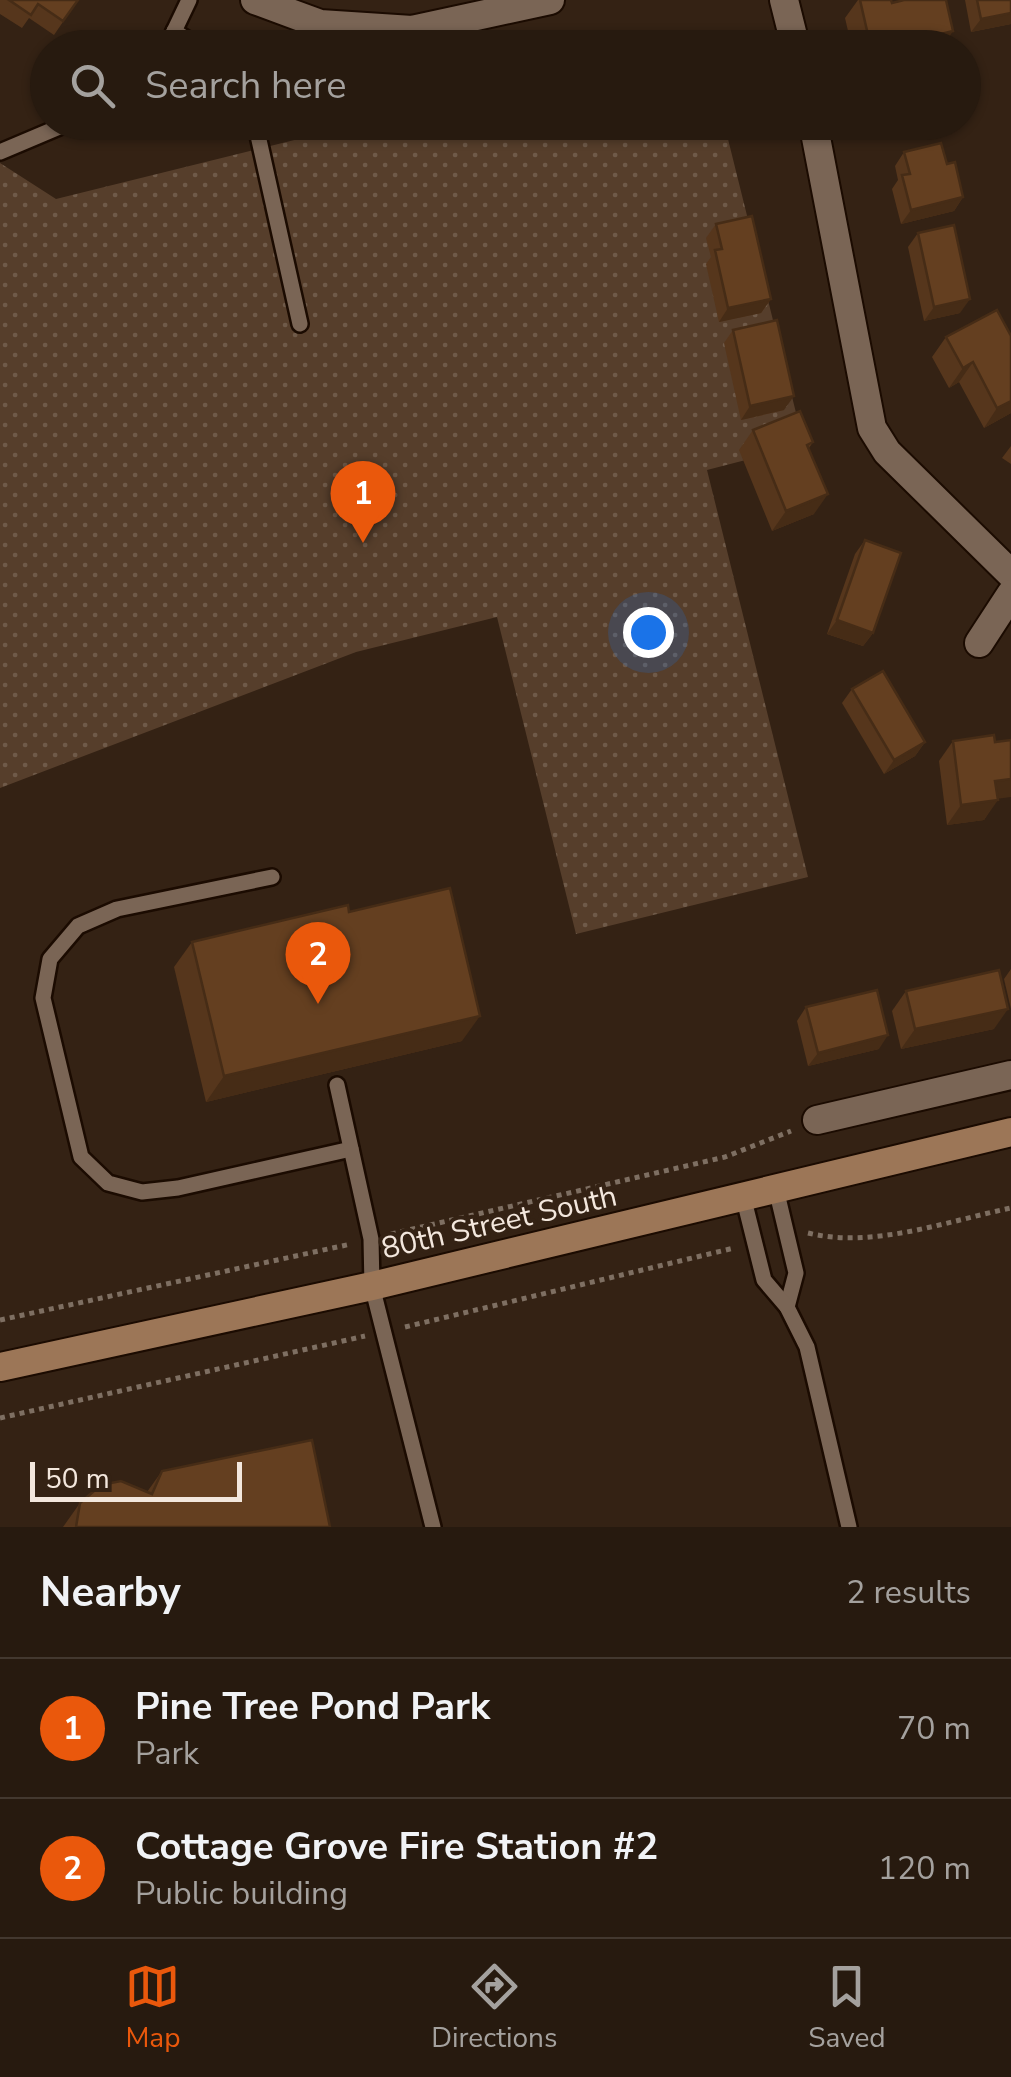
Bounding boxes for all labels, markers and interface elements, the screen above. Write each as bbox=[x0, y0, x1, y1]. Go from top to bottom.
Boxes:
search box bbox=[30, 30, 981, 140]
icon: search bbox=[65, 58, 120, 113]
text: Search here bbox=[145, 60, 346, 111]
pin: 1 bbox=[330, 460, 396, 543]
your location bbox=[623, 607, 674, 658]
pin: 2 bbox=[286, 922, 350, 1004]
street label: 80th Street South bbox=[377, 1175, 621, 1269]
scale bar bbox=[30, 1457, 242, 1502]
text: 50 m bbox=[45, 1460, 110, 1498]
text: Nearby bbox=[40, 1564, 181, 1621]
text: 2 results bbox=[846, 1571, 971, 1614]
text: Pine Tree Pond Park bbox=[135, 1681, 490, 1732]
text: 1 bbox=[63, 1707, 82, 1750]
text: 70 m bbox=[897, 1707, 971, 1750]
text: Park bbox=[135, 1732, 199, 1775]
text: Cottage Grove Fire Station #2 bbox=[135, 1821, 658, 1872]
text: 2 bbox=[63, 1847, 82, 1890]
text: 120 m bbox=[878, 1847, 971, 1890]
text: Public building bbox=[135, 1872, 348, 1915]
tab: Map bbox=[125, 1959, 180, 2057]
tab: Directions bbox=[431, 1959, 557, 2057]
tab: Saved bbox=[808, 1959, 886, 2057]

